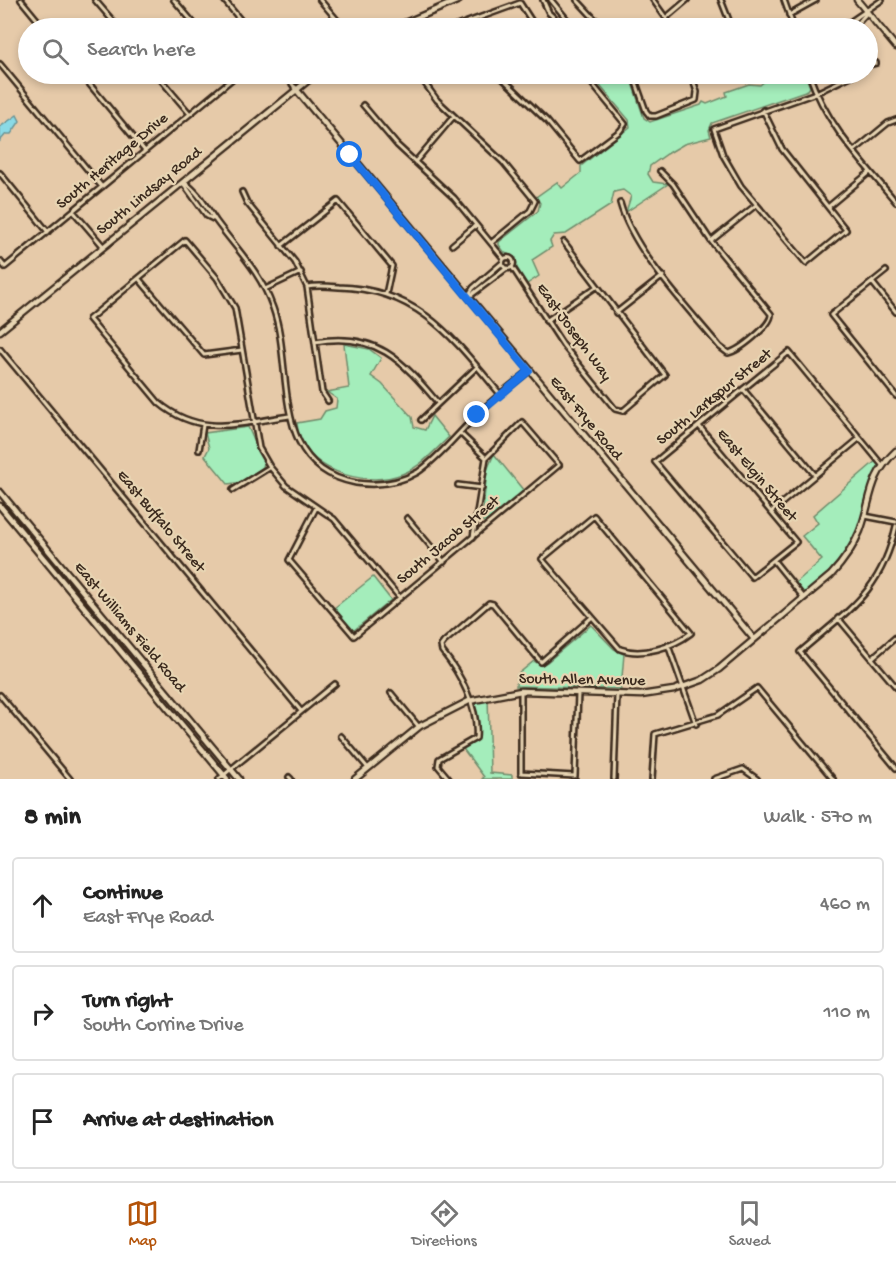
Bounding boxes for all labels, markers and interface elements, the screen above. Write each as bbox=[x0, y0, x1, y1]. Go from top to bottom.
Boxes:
search box bbox=[18, 18, 878, 84]
icon: search bbox=[39, 35, 72, 68]
text: Search here bbox=[87, 38, 195, 64]
street label: South Heritage Drive bbox=[53, 109, 173, 214]
route start bbox=[336, 141, 362, 167]
street label: South Lindsay Road bbox=[94, 143, 208, 240]
street label: East Joseph Way bbox=[531, 280, 615, 386]
street label: South Larkspur Street bbox=[653, 345, 778, 450]
street label: East Frye Road bbox=[544, 373, 627, 466]
route end bbox=[463, 401, 489, 427]
street label: East Elgin Street bbox=[712, 426, 801, 527]
street label: East Buffalo Street bbox=[112, 467, 209, 578]
street label: South Jacob Street bbox=[394, 492, 505, 589]
street label: East Williams Field Road bbox=[69, 559, 190, 698]
street label: South Allen Avenue bbox=[519, 670, 646, 692]
text: 8 min bbox=[24, 803, 81, 834]
text: Walk · 570 m bbox=[764, 807, 872, 830]
text: Continue bbox=[83, 881, 163, 907]
icon: ahead bbox=[26, 889, 59, 922]
text: 460 m bbox=[820, 894, 870, 917]
text: East Frye Road bbox=[83, 907, 213, 930]
text: Turn right bbox=[83, 989, 171, 1015]
icon: right bbox=[26, 997, 59, 1030]
text: 110 m bbox=[824, 1002, 870, 1025]
text: South Corrine Drive bbox=[83, 1015, 244, 1038]
icon: arrive bbox=[26, 1105, 59, 1138]
text: Arrive at destination bbox=[83, 1108, 273, 1134]
tab: Map bbox=[126, 1197, 159, 1252]
tab: Directions bbox=[411, 1197, 477, 1252]
tab: Saved bbox=[729, 1197, 770, 1252]

